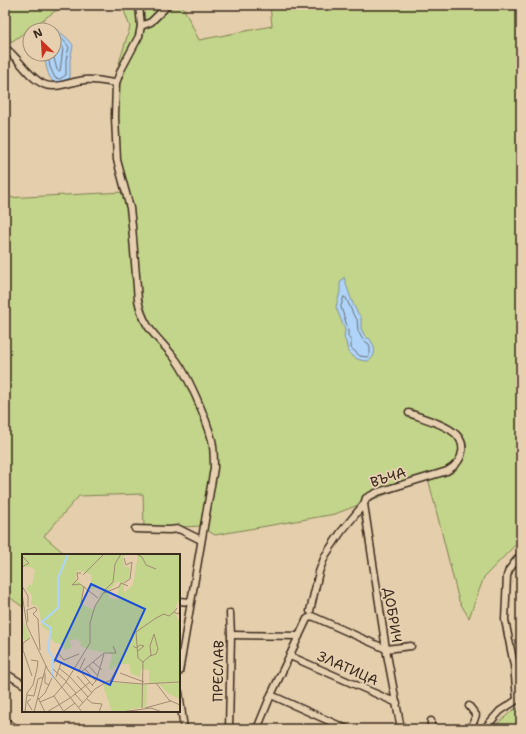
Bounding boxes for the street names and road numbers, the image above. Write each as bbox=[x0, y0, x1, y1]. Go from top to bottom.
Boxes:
street label: ВЪЧА bbox=[368, 463, 408, 491]
street label: ДОБРИЧ bbox=[380, 586, 406, 644]
street label: ПРЕСЛАВ bbox=[208, 640, 228, 702]
street label: ЗЛАТИЦА bbox=[315, 647, 381, 689]

